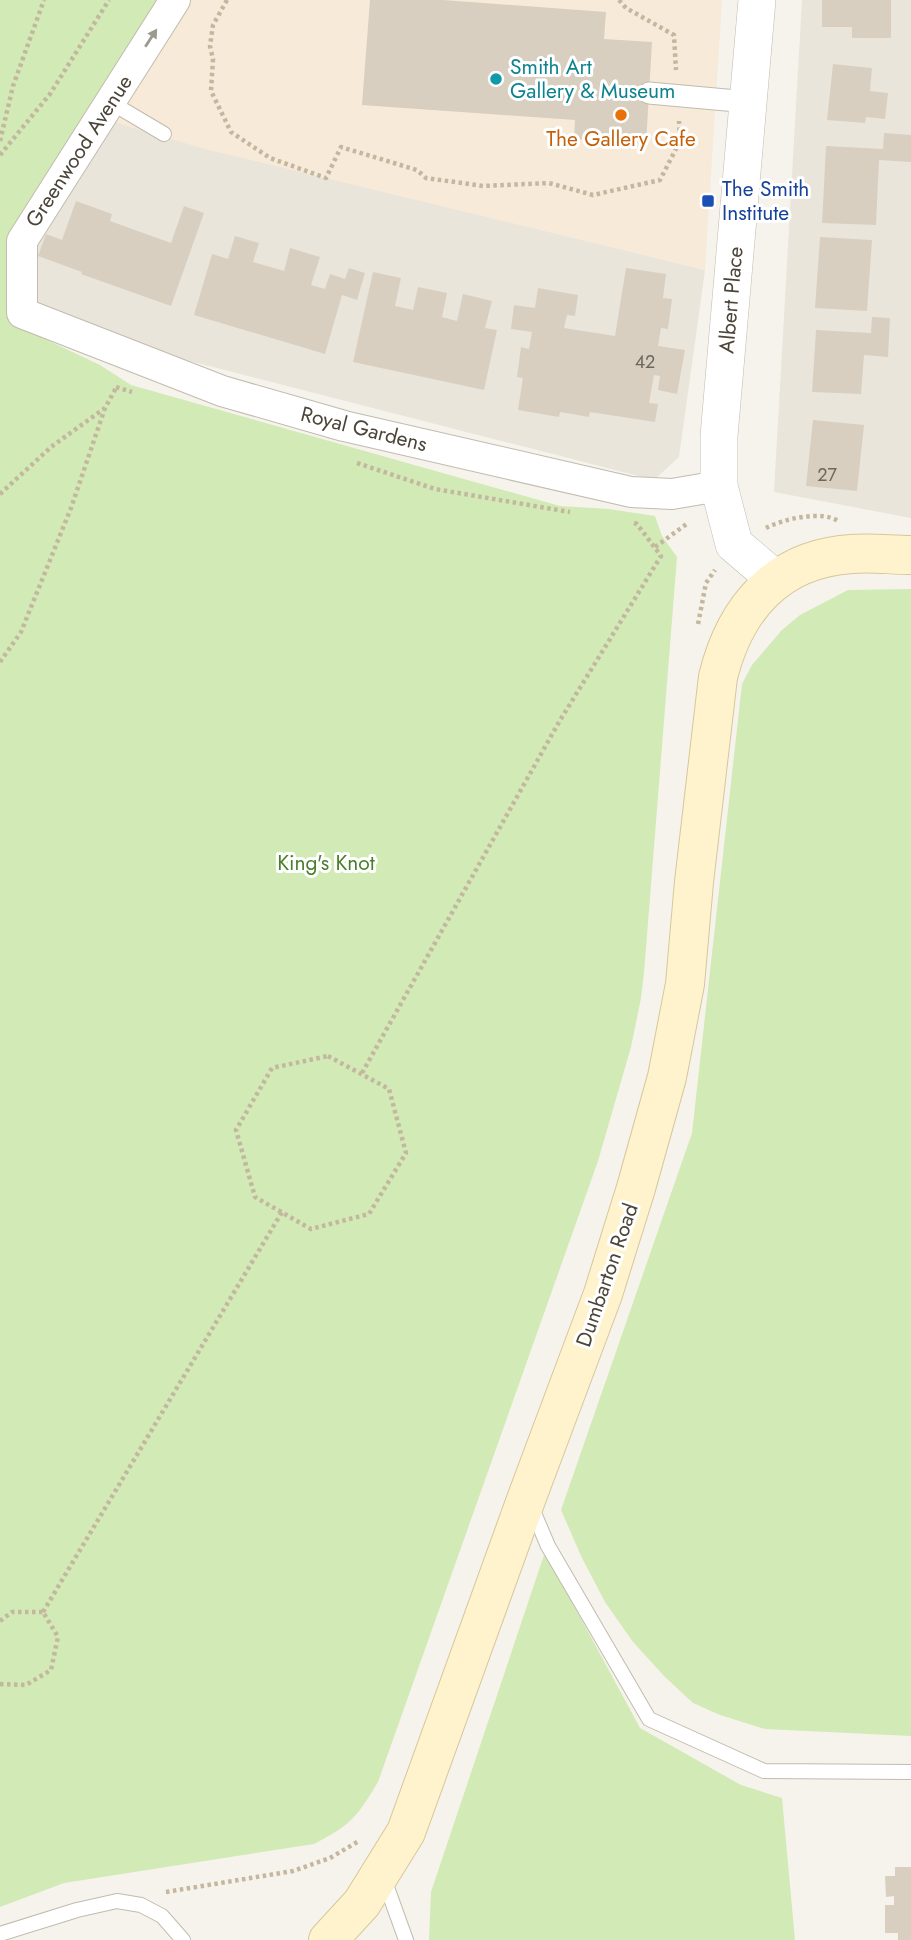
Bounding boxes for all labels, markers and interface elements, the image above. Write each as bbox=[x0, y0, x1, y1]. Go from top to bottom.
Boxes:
one-way arrow bbox=[144, 28, 157, 47]
place label: Smith Art Gallery & Museum bbox=[510, 52, 675, 106]
street label: Greenwood Avenue bbox=[18, 69, 140, 233]
marker: Smith Art Gallery & Museum bbox=[488, 71, 504, 87]
marker: The Gallery Cafe bbox=[613, 107, 629, 123]
place label: The Gallery Cafe bbox=[546, 124, 696, 154]
place label: The Smith Institute bbox=[722, 174, 809, 228]
marker: The Smith Institute bbox=[700, 193, 716, 209]
street label: Albert Place bbox=[711, 245, 751, 355]
house number: 42 bbox=[635, 349, 655, 375]
street label: Royal Gardens bbox=[298, 399, 430, 459]
house number: 27 bbox=[817, 462, 837, 488]
park label: King's Knot bbox=[277, 848, 375, 878]
street label: Dumbarton Road bbox=[568, 1199, 646, 1351]

